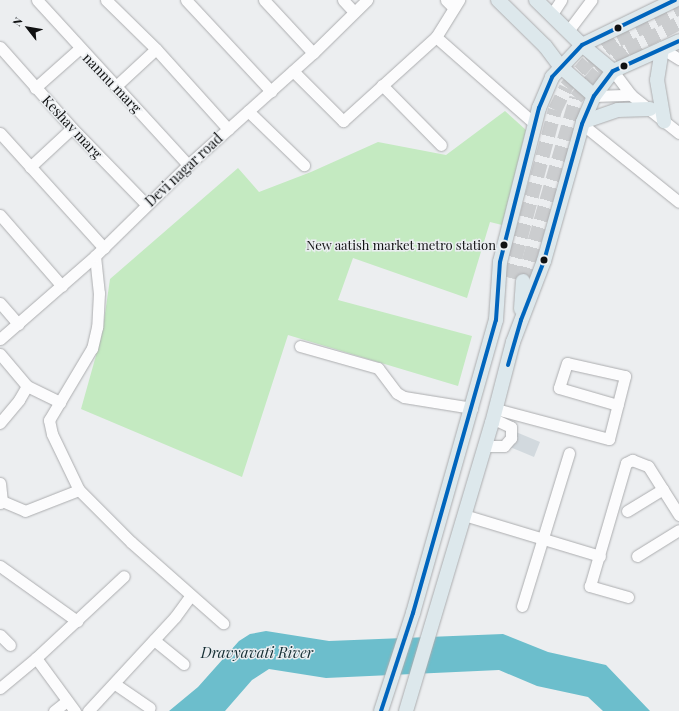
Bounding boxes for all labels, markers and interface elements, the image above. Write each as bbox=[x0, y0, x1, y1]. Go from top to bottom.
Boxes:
north arrow bbox=[8, 8, 48, 48]
text: N bbox=[9, 14, 26, 29]
unlabelled marker bbox=[613, 23, 623, 33]
street label: nannu marg bbox=[79, 50, 145, 116]
unlabelled marker bbox=[619, 61, 629, 71]
street label: Keshav marg bbox=[38, 92, 106, 162]
street label: Devi nagar road bbox=[142, 130, 226, 210]
place label: New aatish market metro station bbox=[306, 237, 496, 253]
marker: New aatish market metro station bbox=[499, 240, 509, 250]
unlabelled marker bbox=[539, 255, 549, 265]
water label: Dravyavati River bbox=[201, 644, 313, 662]

